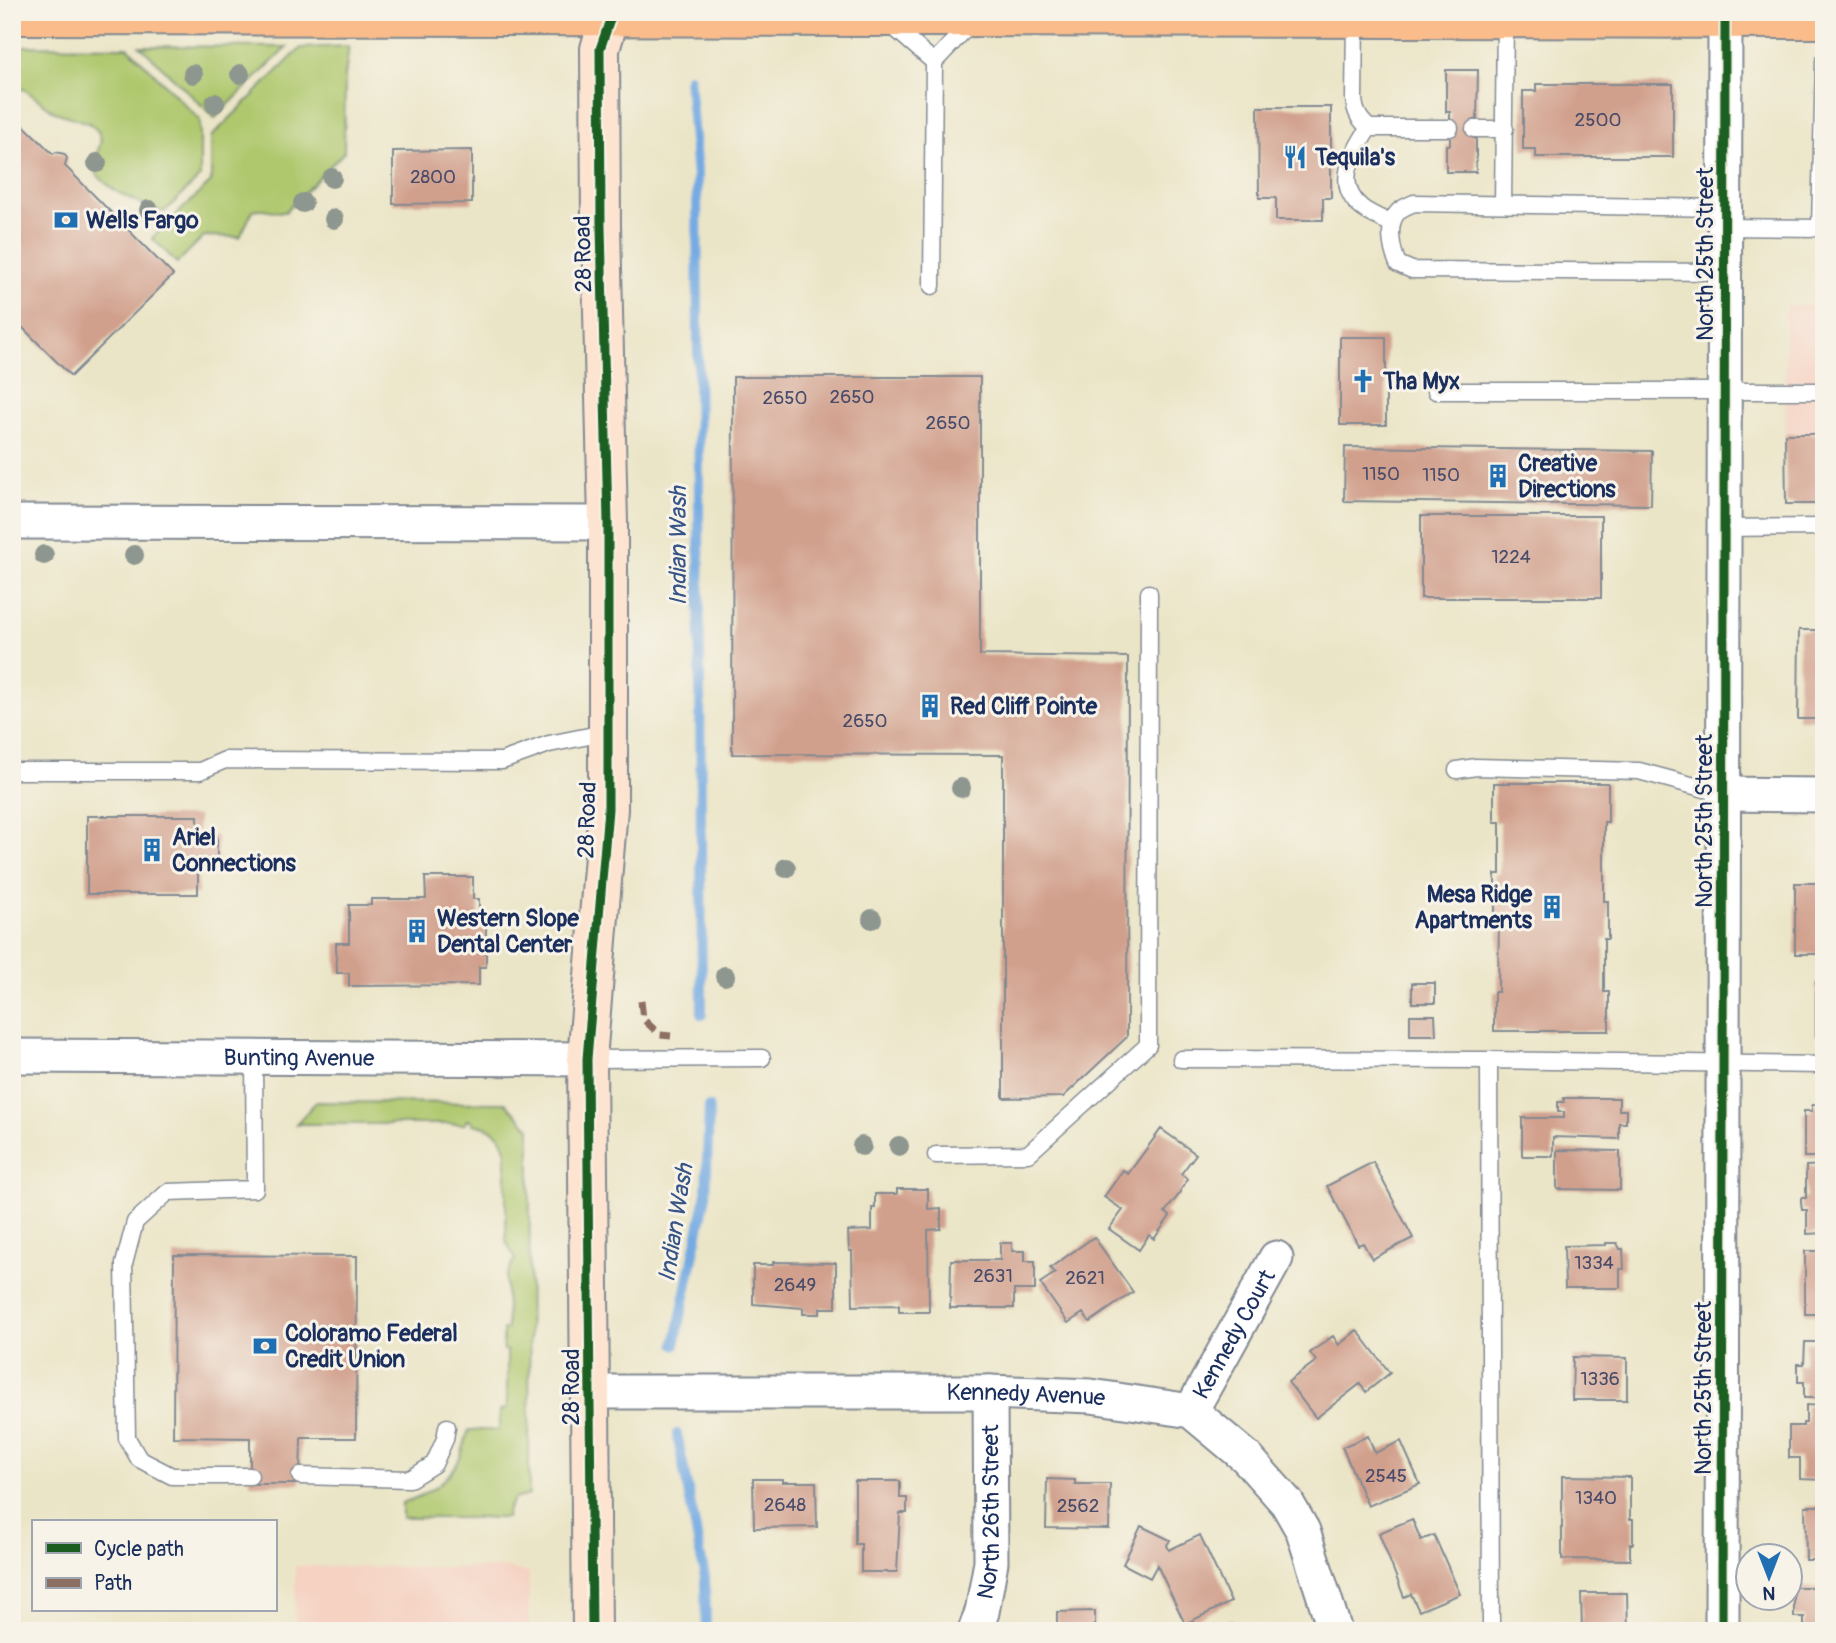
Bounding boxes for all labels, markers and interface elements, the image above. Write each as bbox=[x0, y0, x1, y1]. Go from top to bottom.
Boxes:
house number: 2500 bbox=[1575, 108, 1621, 132]
restaurant icon: Tequila's bbox=[1281, 143, 1309, 171]
place label: Tequila's bbox=[1314, 143, 1396, 172]
house number: 2800 bbox=[410, 165, 456, 189]
street label: North 25th Street bbox=[1691, 166, 1720, 341]
bank icon: Wells Fargo bbox=[52, 206, 80, 234]
place label: Wells Fargo bbox=[86, 206, 199, 235]
street label: 28 Road bbox=[568, 215, 598, 293]
church icon: Tha Myx bbox=[1349, 367, 1377, 395]
place label: Tha Myx bbox=[1382, 367, 1460, 396]
house number: 2650 bbox=[830, 385, 874, 409]
house number: 2650 bbox=[763, 386, 807, 410]
house number: 2650 bbox=[926, 411, 970, 435]
place label: Creative Directions bbox=[1518, 449, 1616, 504]
house number: 1150 bbox=[1362, 462, 1400, 486]
building icon: Creative Directions bbox=[1484, 462, 1512, 490]
house number: 1150 bbox=[1422, 463, 1460, 487]
water label: Indian Wash bbox=[664, 485, 693, 606]
house number: 1224 bbox=[1491, 545, 1531, 569]
building icon: Red Cliff Pointe bbox=[916, 692, 944, 720]
place label: Red Cliff Pointe bbox=[950, 692, 1098, 721]
house number: 2650 bbox=[843, 709, 887, 733]
street label: North 25th Street bbox=[1690, 733, 1719, 908]
street label: 28 Road bbox=[571, 781, 603, 859]
place label: Ariel Connections bbox=[172, 823, 296, 878]
building icon: Ariel Connections bbox=[138, 836, 166, 864]
place label: Mesa Ridge Apartments bbox=[1414, 880, 1533, 935]
building icon: Mesa Ridge Apartments bbox=[1538, 893, 1566, 921]
place label: Western Slope Dental Center bbox=[437, 904, 579, 959]
building icon: Western Slope Dental Center bbox=[403, 917, 431, 945]
street label: Bunting Avenue bbox=[223, 1043, 375, 1072]
water label: Indian Wash bbox=[652, 1160, 700, 1284]
house number: 1334 bbox=[1574, 1251, 1614, 1275]
house number: 2631 bbox=[973, 1264, 1013, 1288]
street label: Kennedy Court bbox=[1186, 1264, 1282, 1404]
house number: 2621 bbox=[1065, 1266, 1105, 1290]
house number: 2649 bbox=[774, 1273, 816, 1297]
street label: North 25th Street bbox=[1689, 1300, 1718, 1475]
place label: Coloramo Federal Credit Union bbox=[285, 1319, 458, 1374]
bank icon: Coloramo Federal Credit Union bbox=[251, 1332, 279, 1360]
street label: 28 Road bbox=[557, 1348, 586, 1426]
house number: 1336 bbox=[1580, 1367, 1620, 1391]
street label: Kennedy Avenue bbox=[947, 1377, 1108, 1413]
street label: North 26th Street bbox=[970, 1424, 1006, 1602]
house number: 2545 bbox=[1365, 1464, 1407, 1488]
house number: 1340 bbox=[1575, 1486, 1617, 1510]
house number: 2648 bbox=[764, 1493, 806, 1517]
house number: 2562 bbox=[1057, 1494, 1099, 1518]
legend bbox=[32, 1520, 276, 1612]
text: Cycle path bbox=[94, 1536, 184, 1563]
north arrow bbox=[1734, 1542, 1804, 1612]
text: Path bbox=[94, 1570, 132, 1597]
text: N bbox=[1762, 1581, 1775, 1605]

